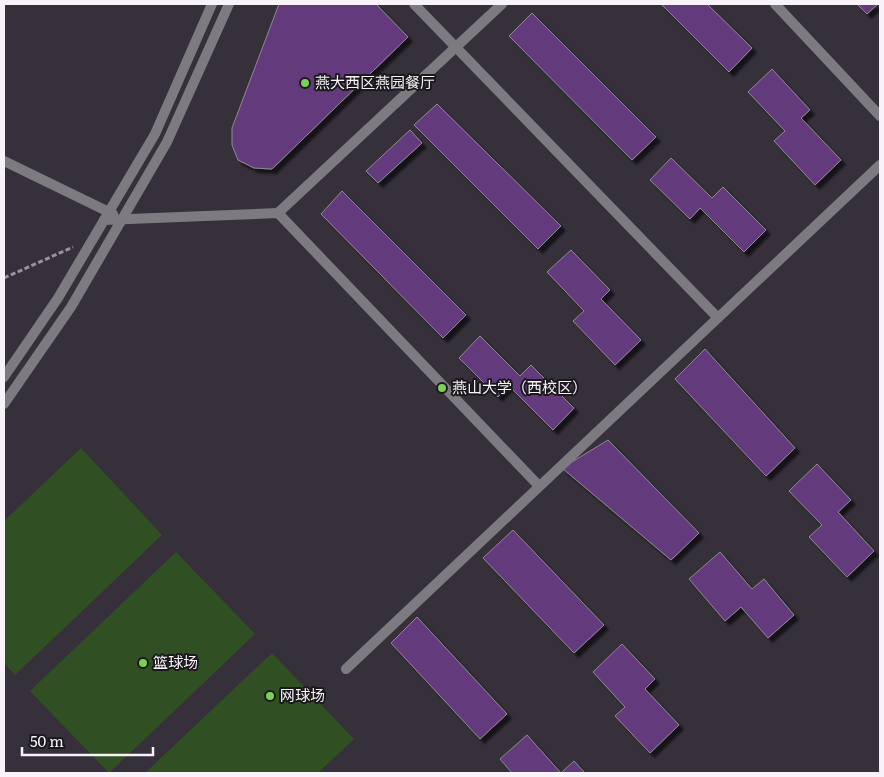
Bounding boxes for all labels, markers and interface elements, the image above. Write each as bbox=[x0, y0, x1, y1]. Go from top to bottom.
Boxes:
place label: 燕大西区燕园餐厅 bbox=[315, 70, 435, 93]
marker: 燕大西区燕园餐厅 bbox=[299, 77, 311, 89]
place label: 燕山大学（西校区） bbox=[452, 375, 587, 398]
marker: 燕山大学（西校区） bbox=[436, 382, 448, 394]
place label: 篮球场 bbox=[153, 650, 198, 673]
marker: 篮球场 bbox=[137, 657, 149, 669]
place label: 网球场 bbox=[280, 683, 325, 706]
marker: 网球场 bbox=[264, 690, 276, 702]
scale bar bbox=[22, 724, 154, 756]
text: 50 m bbox=[30, 729, 64, 752]

